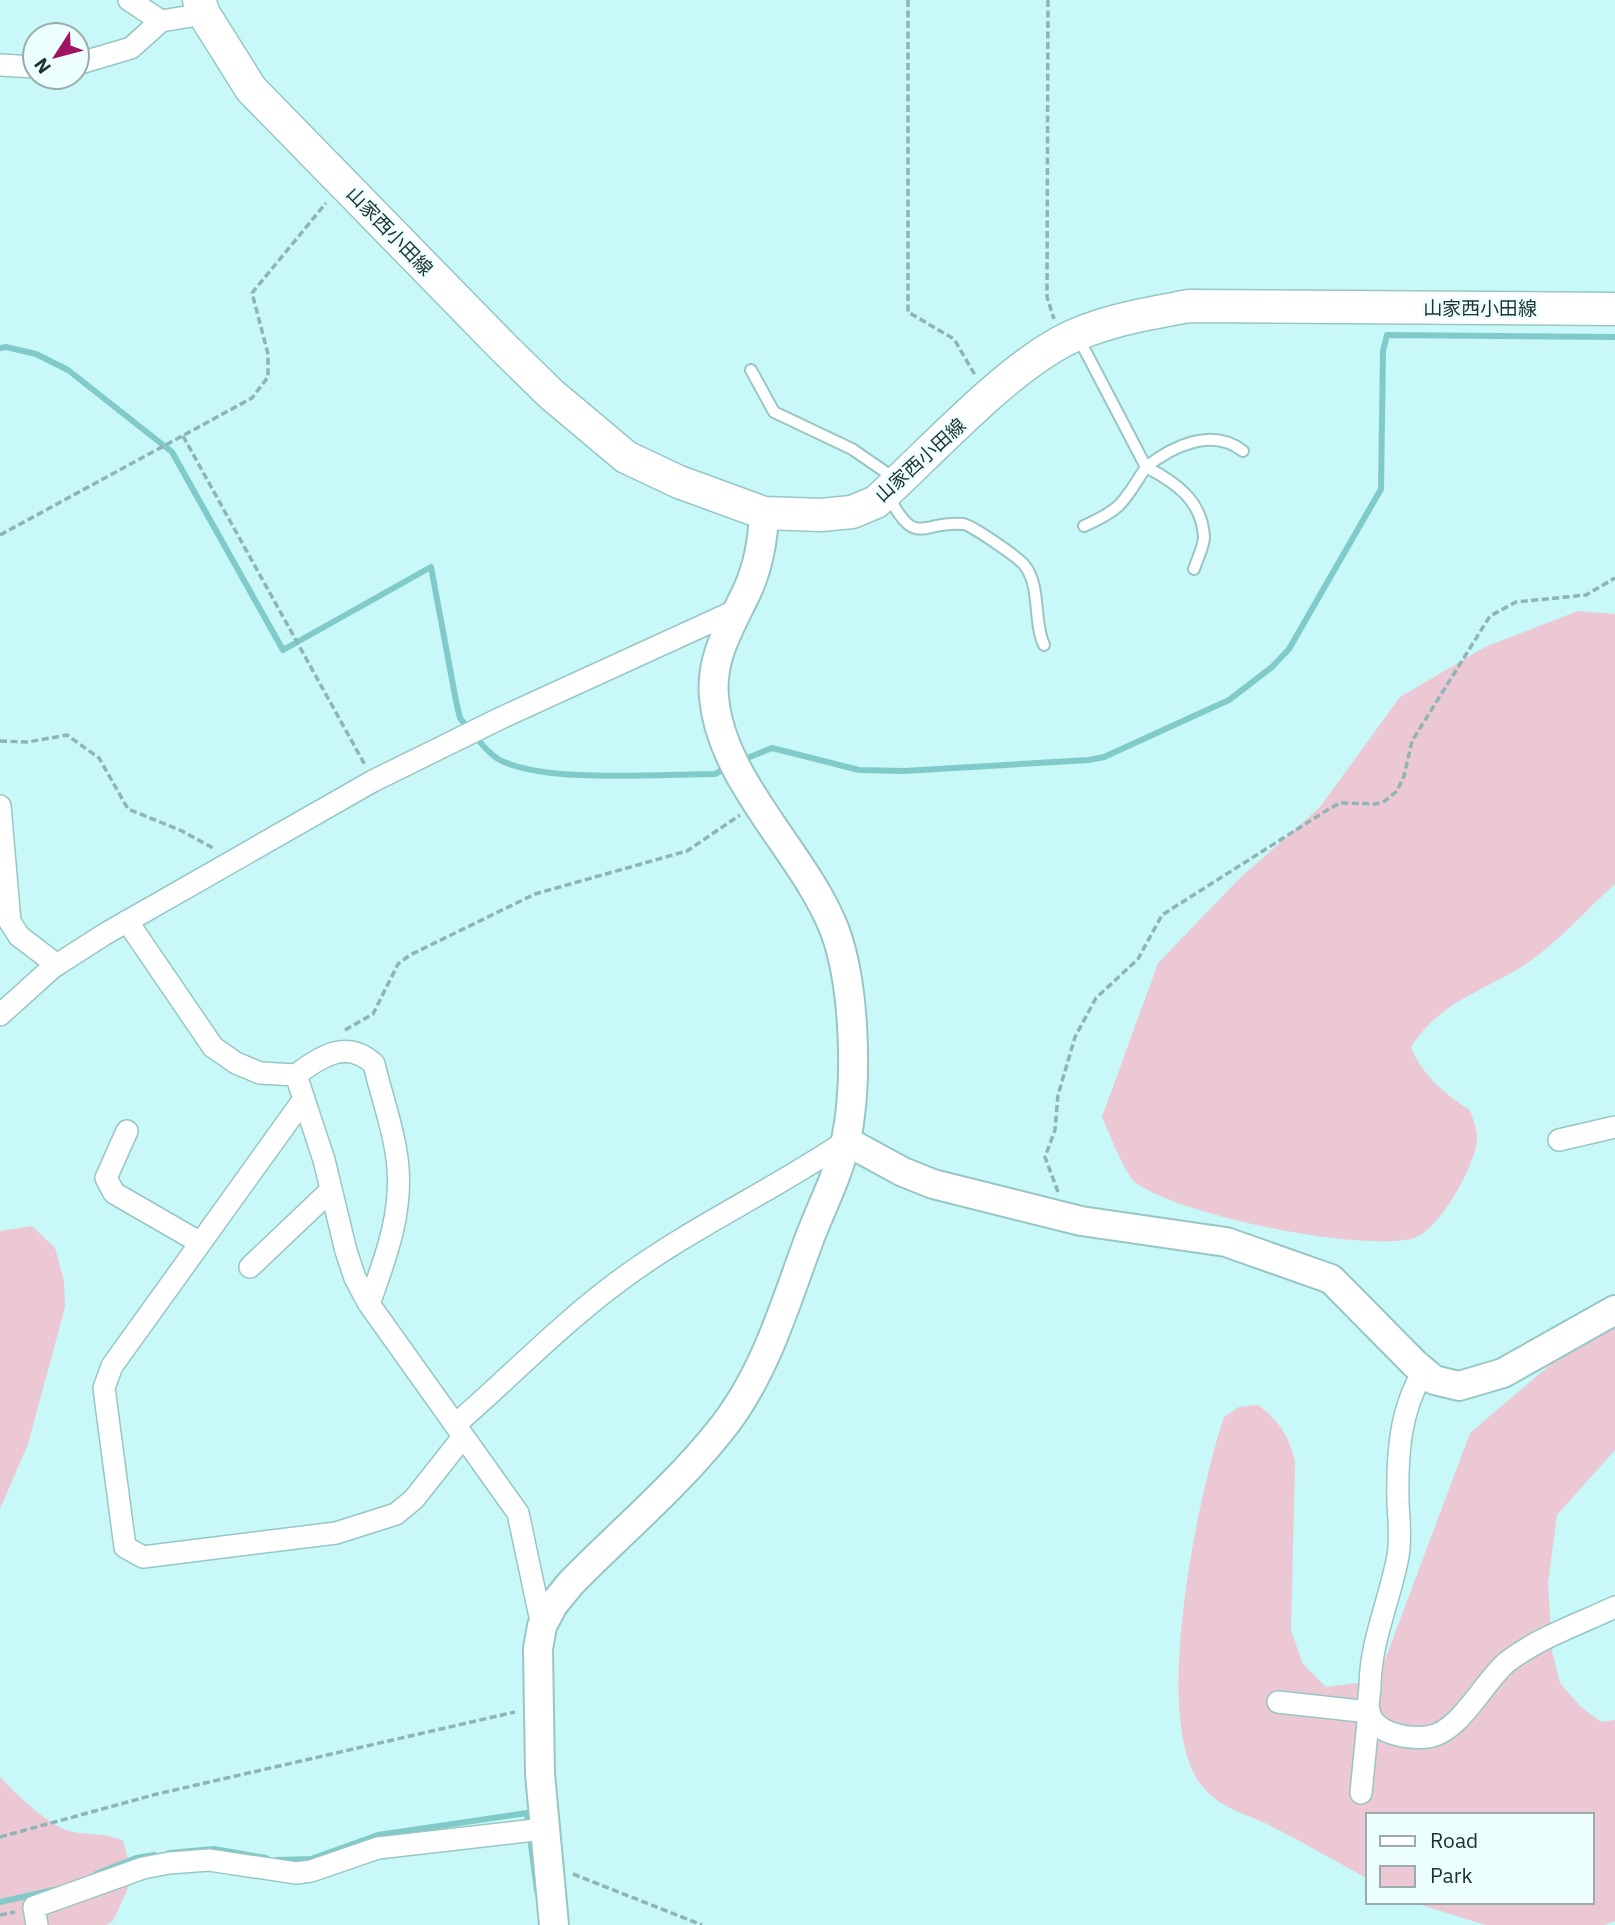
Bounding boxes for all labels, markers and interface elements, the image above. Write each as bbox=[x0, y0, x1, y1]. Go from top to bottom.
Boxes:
north arrow bbox=[21, 21, 91, 91]
text: N bbox=[28, 53, 56, 79]
street label: 山家西小田線 bbox=[342, 182, 438, 280]
street label: 山家西小田線 bbox=[1423, 296, 1537, 320]
street label: 山家西小田線 bbox=[870, 413, 970, 507]
legend bbox=[1366, 1813, 1594, 1904]
text: Road bbox=[1430, 1826, 1478, 1854]
text: Park bbox=[1430, 1861, 1473, 1889]

